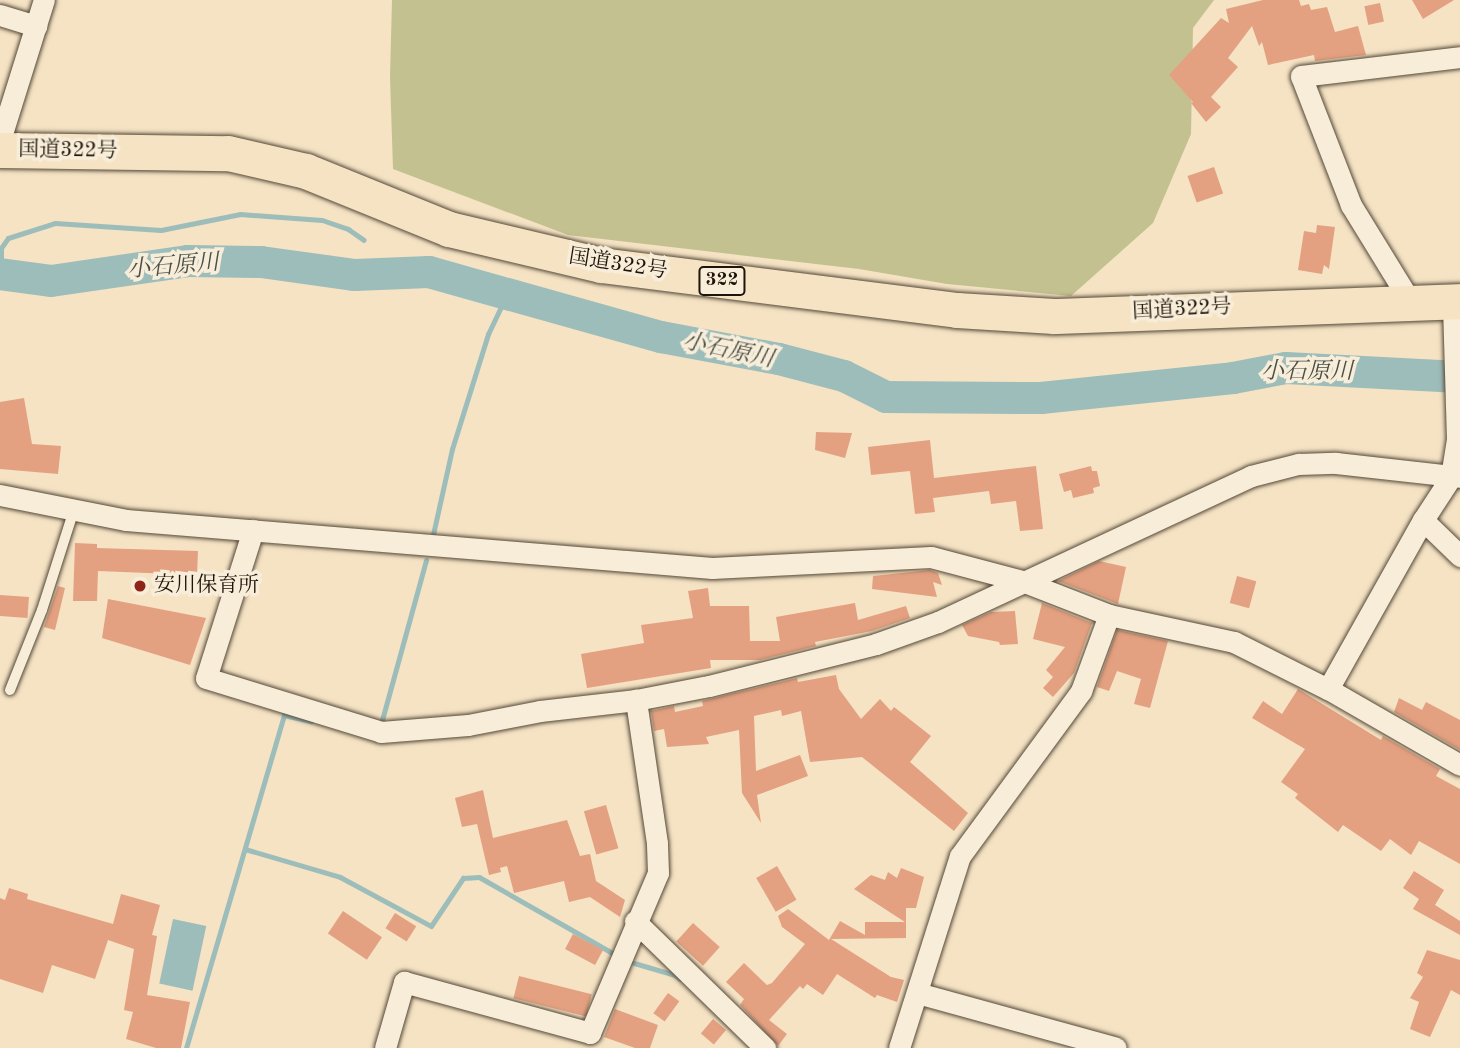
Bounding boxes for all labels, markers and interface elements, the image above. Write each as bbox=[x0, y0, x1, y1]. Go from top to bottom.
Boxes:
street label: 国道322号 bbox=[18, 138, 118, 164]
street label: 国道322号 bbox=[567, 245, 669, 285]
water label: 小石原川 bbox=[126, 249, 220, 285]
road number: 322 bbox=[698, 266, 746, 296]
street label: 国道322号 bbox=[1132, 295, 1232, 325]
water label: 小石原川 bbox=[680, 328, 776, 374]
water label: 小石原川 bbox=[1261, 358, 1353, 386]
place label: 安川保育所 bbox=[154, 573, 259, 599]
marker: 安川保育所 bbox=[132, 578, 148, 594]

